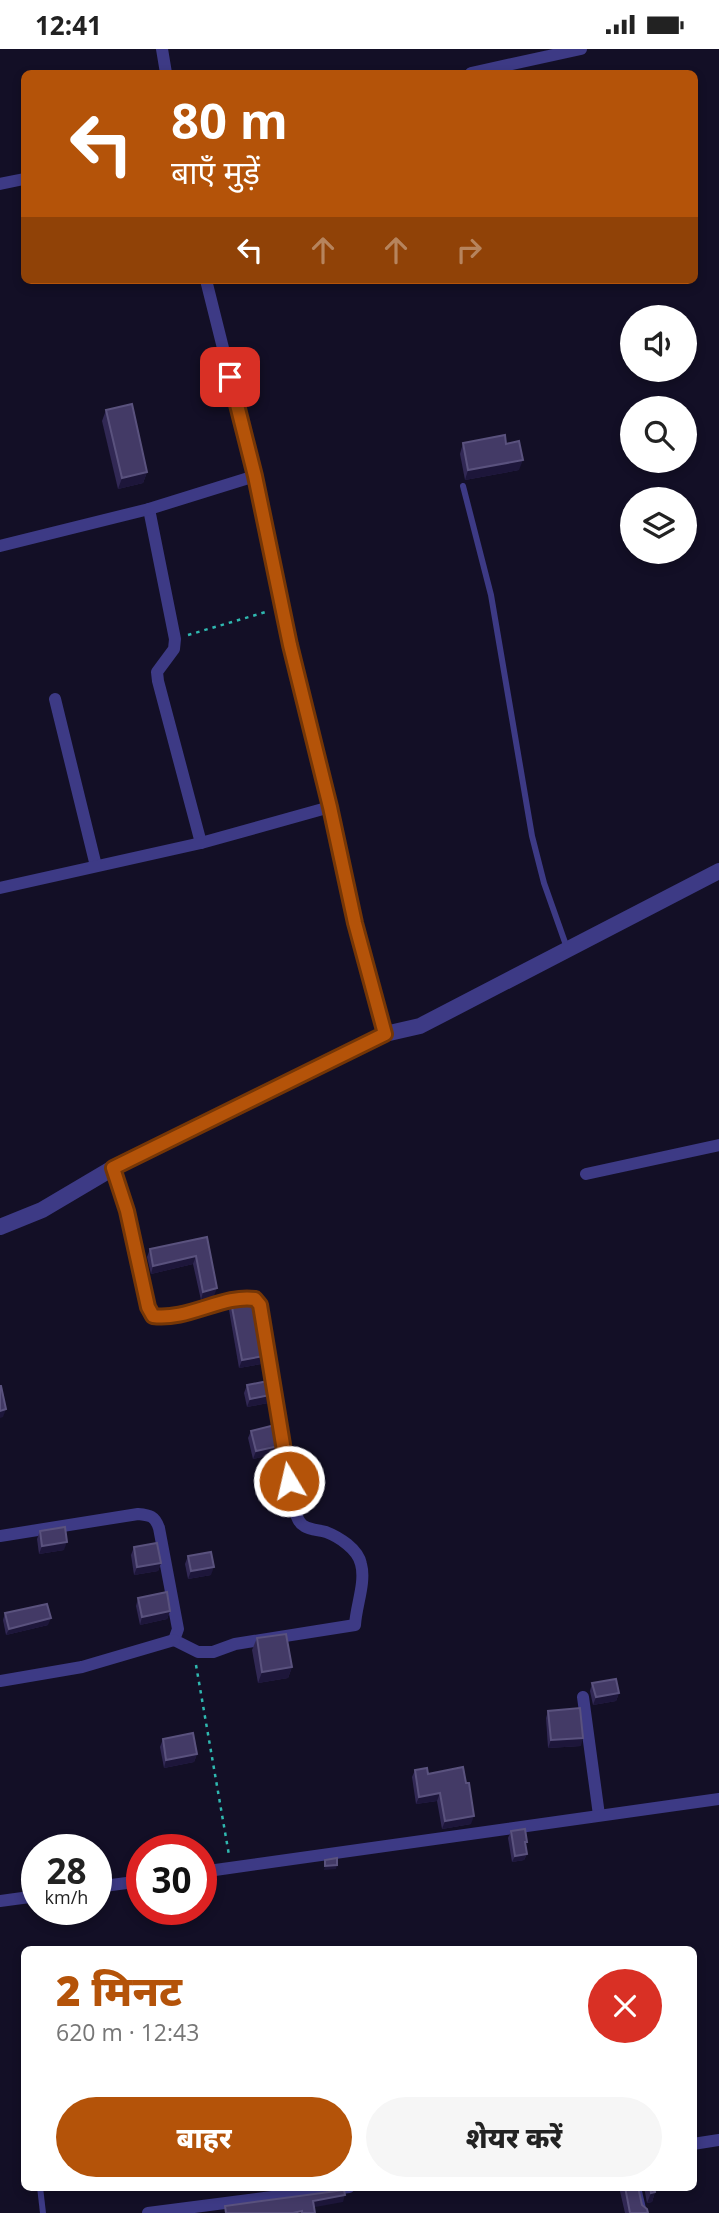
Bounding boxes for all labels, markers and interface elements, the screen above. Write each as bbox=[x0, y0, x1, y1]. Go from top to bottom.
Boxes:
text: 12:41 bbox=[35, 7, 102, 43]
text: 80 m bbox=[171, 87, 288, 153]
icon: left bbox=[56, 98, 147, 189]
text: बाएँ मुड़ें bbox=[171, 150, 260, 193]
icon: left bbox=[231, 231, 269, 269]
icon: ahead bbox=[304, 231, 342, 269]
icon: ahead bbox=[377, 231, 415, 269]
icon: right bbox=[450, 231, 488, 269]
map controls bbox=[620, 305, 697, 564]
button: sound bbox=[620, 305, 697, 382]
pin bbox=[200, 347, 260, 407]
icon: arrive bbox=[211, 358, 249, 396]
button: search bbox=[620, 396, 697, 473]
button: layers bbox=[620, 487, 697, 564]
position arrow bbox=[252, 1444, 326, 1518]
speed limit sign: 30 bbox=[126, 1834, 217, 1925]
text: 28 bbox=[46, 1847, 87, 1894]
text: km/h bbox=[45, 1885, 88, 1909]
text: 2 मिनट bbox=[56, 1961, 182, 2018]
button: close bbox=[588, 1969, 662, 2043]
text: 620 m · 12:43 bbox=[56, 2016, 199, 2048]
button: बाहर bbox=[56, 2097, 352, 2177]
button: शेयर करें bbox=[366, 2097, 662, 2177]

